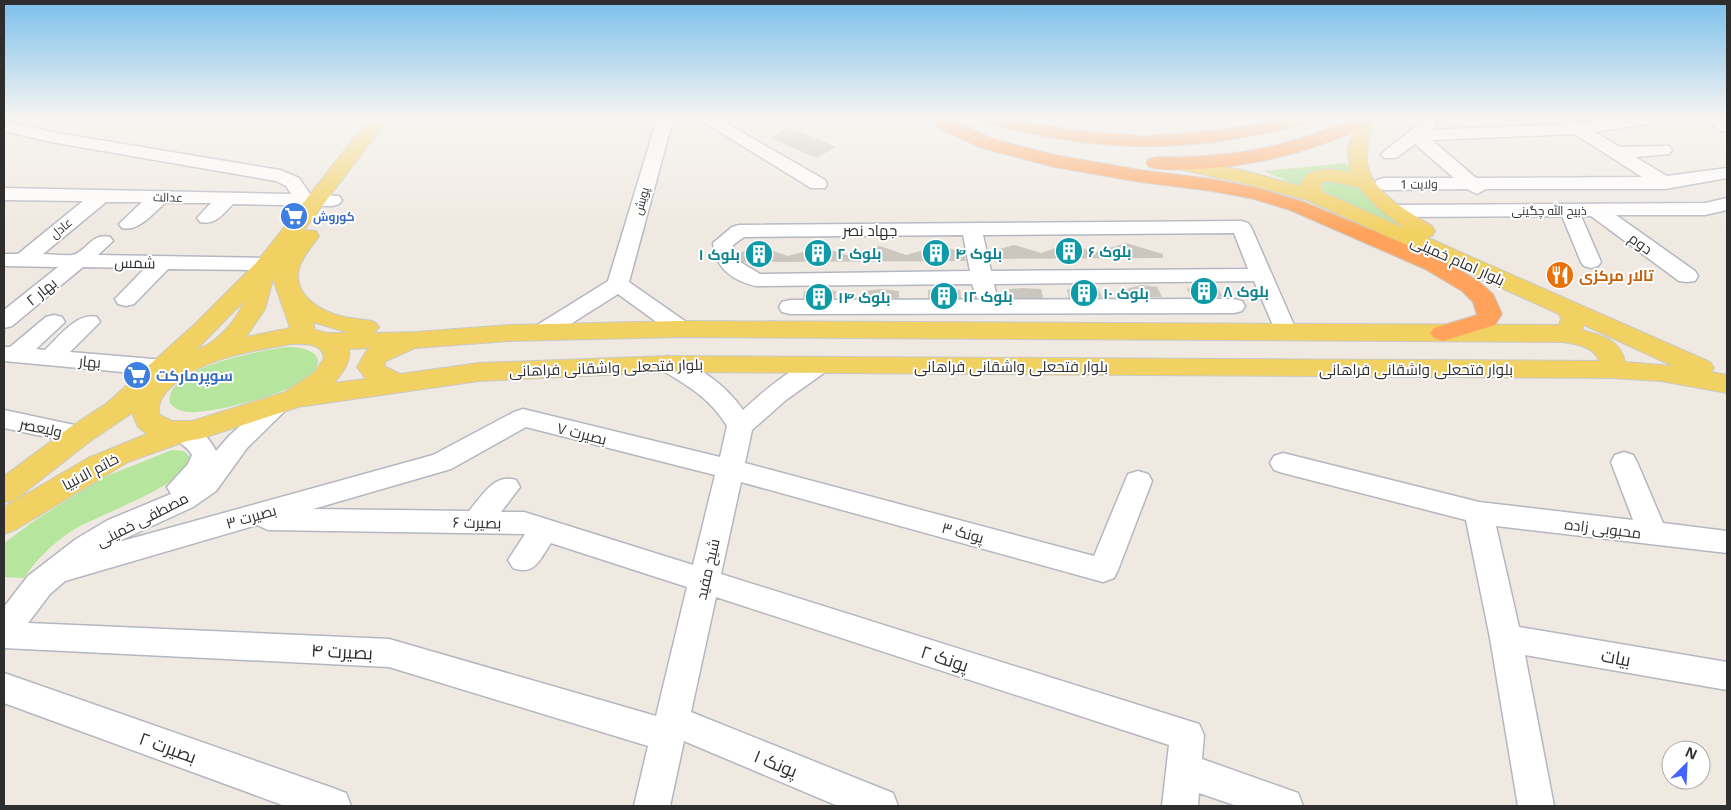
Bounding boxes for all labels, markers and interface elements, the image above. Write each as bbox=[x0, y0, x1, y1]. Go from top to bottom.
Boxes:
street label: ولایت 1 bbox=[1400, 175, 1438, 193]
street label: پویش bbox=[629, 184, 654, 217]
street label: عدالت bbox=[153, 188, 183, 206]
supermarket icon: کوروش bbox=[279, 201, 309, 231]
street label: ذبیح الله چگینی bbox=[1511, 202, 1587, 220]
place label: کوروش bbox=[313, 208, 355, 225]
street label: عادل bbox=[46, 214, 76, 242]
street label: جهاد نصر bbox=[842, 220, 897, 241]
street label: دوم bbox=[1624, 228, 1657, 259]
street label: بلوار امام خمینی bbox=[1407, 230, 1508, 291]
building icon: بلوک ۶ bbox=[1054, 236, 1084, 266]
building icon: بلوک ۲ bbox=[803, 238, 833, 268]
building icon: بلوک ۴ bbox=[921, 238, 951, 268]
building icon: بلوک ۱ bbox=[744, 239, 774, 269]
place label: بلوک ۶ bbox=[1088, 241, 1131, 261]
place label: بلوک ۲ bbox=[837, 243, 881, 263]
place label: بلوک ۴ bbox=[955, 243, 1002, 263]
place label: بلوک ۱ bbox=[699, 244, 740, 264]
street label: شمس bbox=[114, 252, 156, 273]
restaurant icon: تالار مرکزی bbox=[1545, 260, 1575, 290]
place label: تالار مرکزی bbox=[1579, 265, 1654, 285]
street label: بهار ۲ bbox=[21, 273, 61, 310]
building icon: بلوک ۸ bbox=[1189, 276, 1219, 306]
building icon: بلوک ۱۰ bbox=[1069, 278, 1099, 308]
building icon: بلوک ۱۲ bbox=[929, 281, 959, 311]
place label: بلوک ۸ bbox=[1223, 281, 1269, 301]
building icon: بلوک ۱۴ bbox=[804, 282, 834, 312]
place label: بلوک ۱۰ bbox=[1103, 283, 1149, 303]
place label: بلوک ۱۲ bbox=[963, 286, 1013, 306]
place label: بلوک ۱۴ bbox=[838, 287, 890, 307]
street label: بهار bbox=[77, 350, 102, 373]
street label: بلوار فتحعلی واشقانی فراهانی bbox=[509, 354, 703, 381]
street label: بلوار فتحعلی واشقانی فراهانی bbox=[914, 356, 1108, 377]
street label: بلوار فتحعلی واشقانی فراهانی bbox=[1319, 359, 1513, 380]
supermarket icon: سوپرمارکت bbox=[122, 360, 152, 390]
place label: سوپرمارکت bbox=[156, 365, 233, 387]
street label: ولیعصر bbox=[17, 413, 64, 441]
street label: بصیرت ۷ bbox=[555, 417, 609, 449]
street label: خاتم الانبیا bbox=[58, 448, 122, 495]
street label: مصطفی خمینی bbox=[92, 487, 192, 552]
street label: بصیرت ۳ bbox=[223, 499, 279, 533]
street label: بصیرت ۶ bbox=[453, 512, 501, 532]
street label: محبوبی زاده bbox=[1563, 513, 1642, 544]
street label: پونک ۳ bbox=[939, 517, 986, 548]
street label: شیخ مفید bbox=[690, 537, 726, 602]
street label: بصیرت ۴ bbox=[311, 637, 373, 665]
street label: پونک ۲ bbox=[918, 639, 972, 678]
street label: بیات bbox=[1599, 643, 1633, 671]
street label: بصیرت ۲ bbox=[136, 726, 200, 768]
north arrow bbox=[1661, 740, 1711, 790]
text: N bbox=[1682, 742, 1701, 764]
street label: پونک ۱ bbox=[750, 743, 802, 784]

